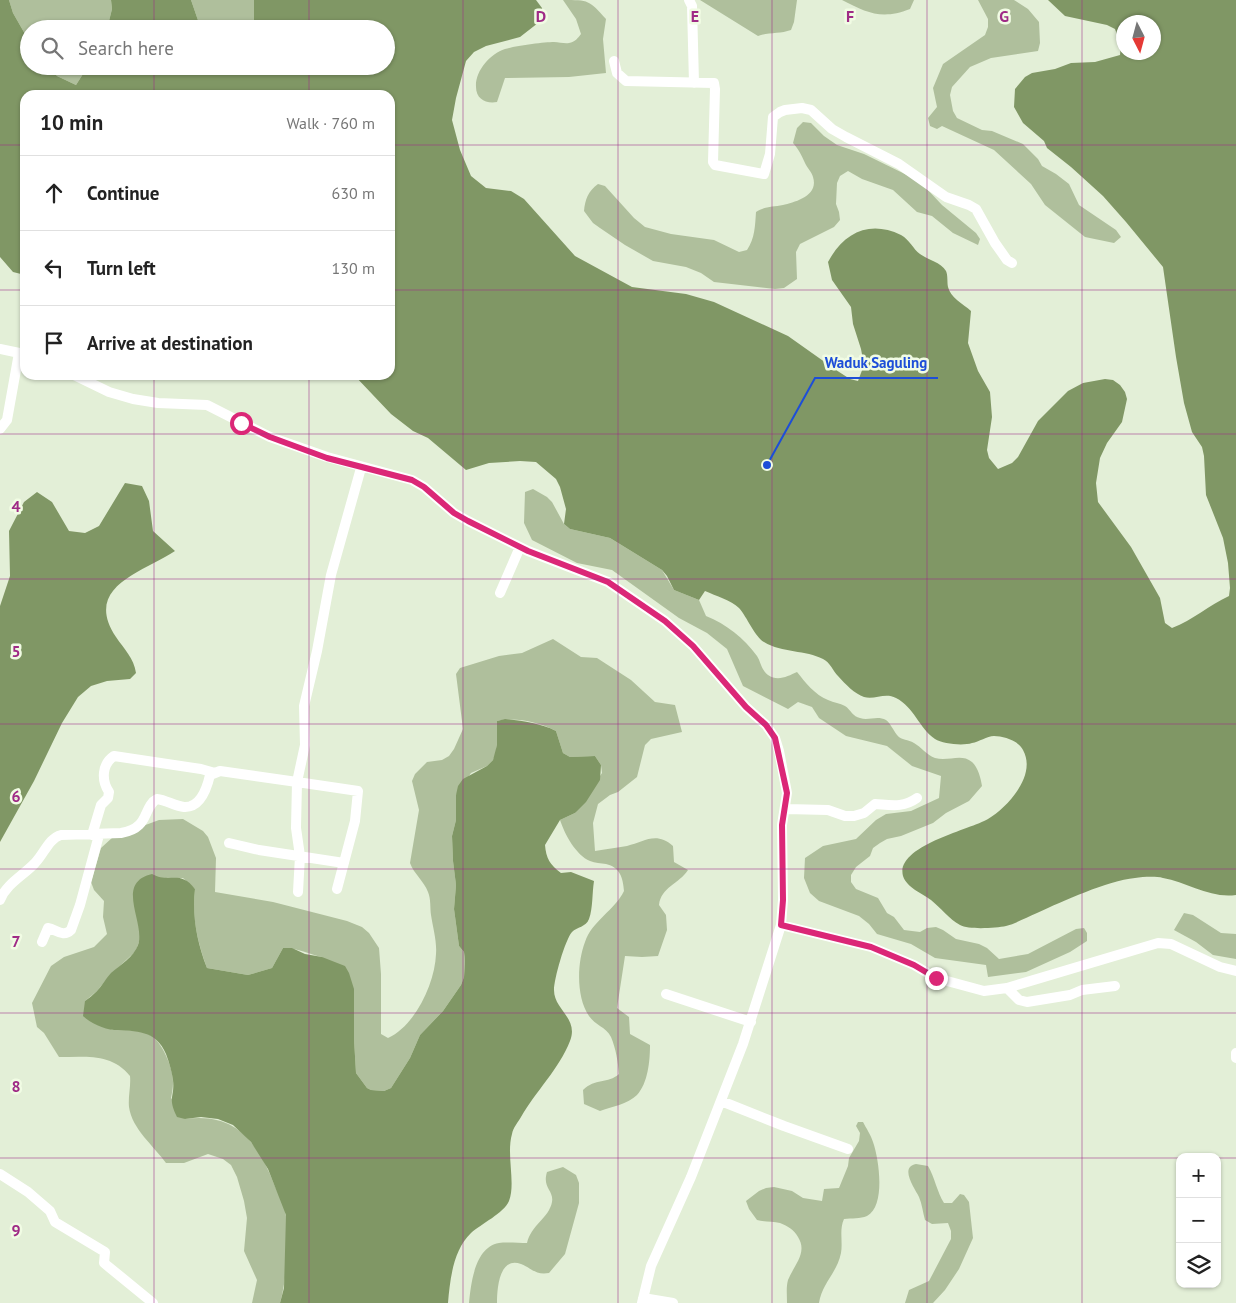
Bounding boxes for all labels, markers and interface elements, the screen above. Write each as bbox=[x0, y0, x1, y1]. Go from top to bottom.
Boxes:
text: D bbox=[536, 6, 546, 26]
text: E bbox=[691, 6, 699, 26]
text: F bbox=[846, 6, 854, 26]
text: G bbox=[999, 6, 1009, 26]
north arrow bbox=[1116, 15, 1161, 60]
search box bbox=[20, 20, 395, 75]
icon: search bbox=[38, 34, 66, 62]
text: Search here bbox=[78, 36, 174, 60]
text: 10 min bbox=[40, 109, 103, 136]
text: Walk · 760 m bbox=[286, 113, 375, 133]
icon: ahead bbox=[40, 179, 68, 207]
text: Continue bbox=[87, 181, 159, 205]
text: 630 m bbox=[332, 183, 375, 203]
icon: left bbox=[40, 254, 68, 282]
text: Turn left bbox=[87, 256, 156, 280]
text: 130 m bbox=[332, 258, 375, 278]
icon: arrive bbox=[40, 329, 68, 357]
text: Arrive at destination bbox=[87, 331, 253, 355]
callout: Waduk Saguling bbox=[815, 348, 938, 378]
text: Waduk Saguling bbox=[825, 353, 927, 372]
route start bbox=[230, 412, 253, 435]
text: 4 bbox=[11, 496, 21, 516]
text: 5 bbox=[11, 641, 21, 661]
text: 6 bbox=[11, 786, 21, 806]
text: 7 bbox=[11, 931, 21, 951]
route end bbox=[925, 967, 948, 990]
text: 8 bbox=[11, 1076, 21, 1096]
map controls bbox=[1176, 1153, 1221, 1288]
button: + bbox=[1176, 1153, 1221, 1198]
button: − bbox=[1176, 1198, 1221, 1243]
text: 9 bbox=[11, 1220, 21, 1240]
button: layers bbox=[1176, 1243, 1221, 1288]

